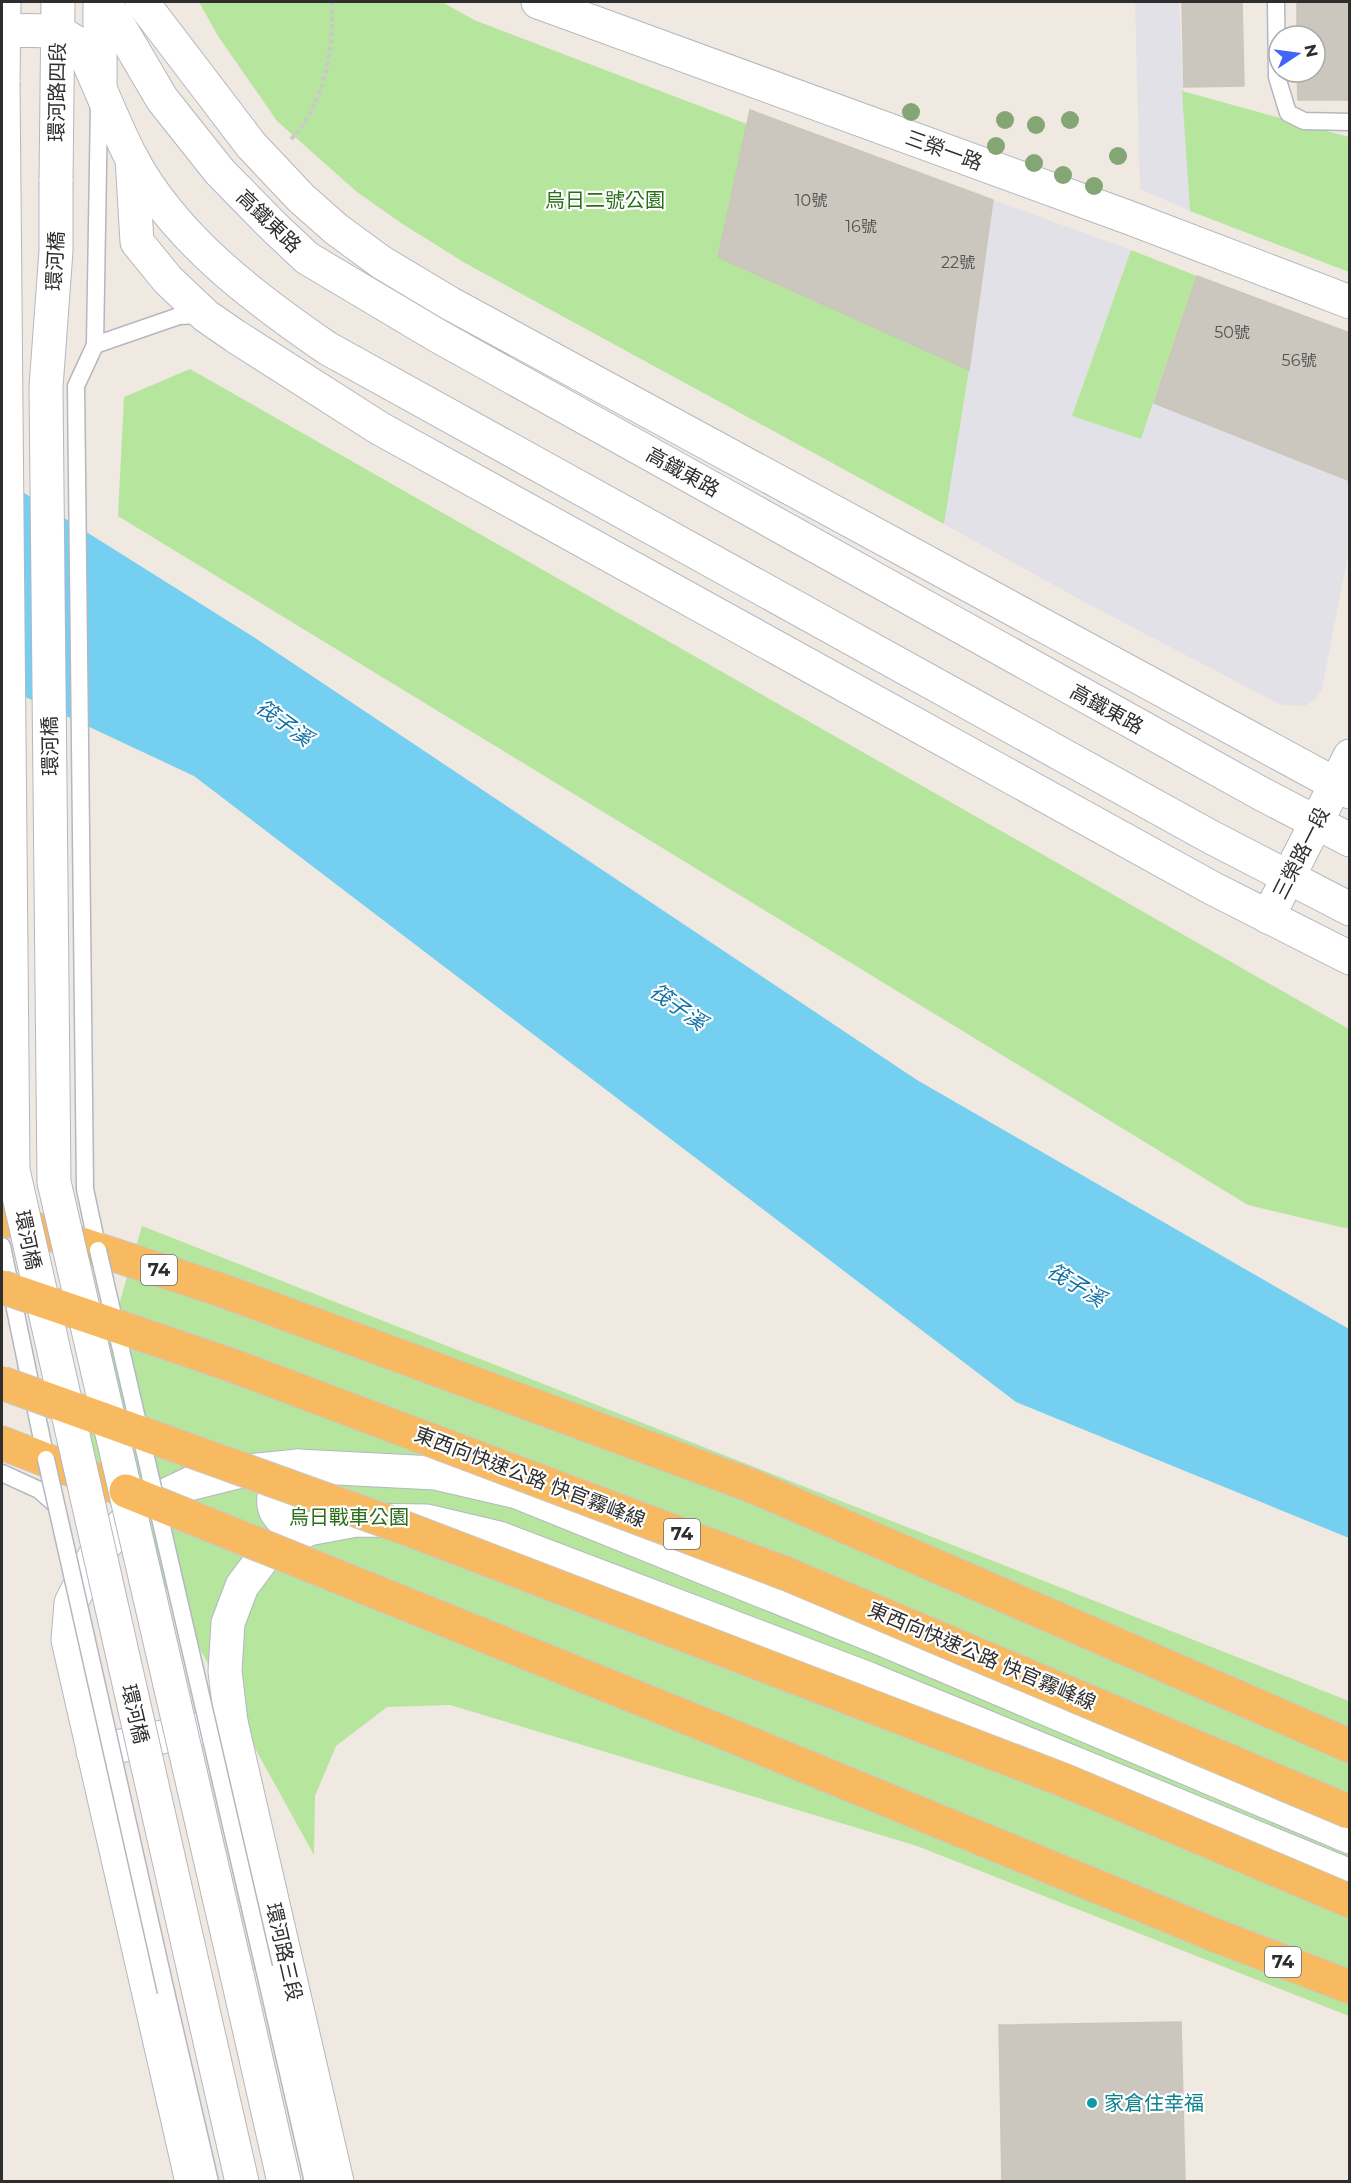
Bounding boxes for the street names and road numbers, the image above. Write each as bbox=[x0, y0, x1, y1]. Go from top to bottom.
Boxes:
street label: 環河路四段 bbox=[44, 42, 70, 142]
street label: 三榮一路 bbox=[902, 125, 986, 175]
street label: 高鐵東路 bbox=[232, 185, 306, 257]
street label: 環河橋 bbox=[41, 230, 69, 292]
street label: 高鐵東路 bbox=[642, 442, 724, 502]
street label: 高鐵東路 bbox=[1066, 679, 1148, 739]
street label: 環河橋 bbox=[37, 716, 63, 776]
street label: 三榮路一段 bbox=[1268, 803, 1334, 903]
street label: 環河橋 bbox=[10, 1208, 46, 1272]
road number: 74 bbox=[141, 1255, 177, 1285]
street label: 東西向快速公路 快官霧峰線 bbox=[411, 1422, 649, 1532]
road number: 74 bbox=[664, 1519, 700, 1549]
street label: 東西向快速公路 快官霧峰線 bbox=[864, 1597, 1100, 1715]
street label: 環河橋 bbox=[117, 1682, 153, 1746]
street label: 環河路三段 bbox=[261, 1901, 307, 2003]
road number: 74 bbox=[1265, 1947, 1301, 1977]

